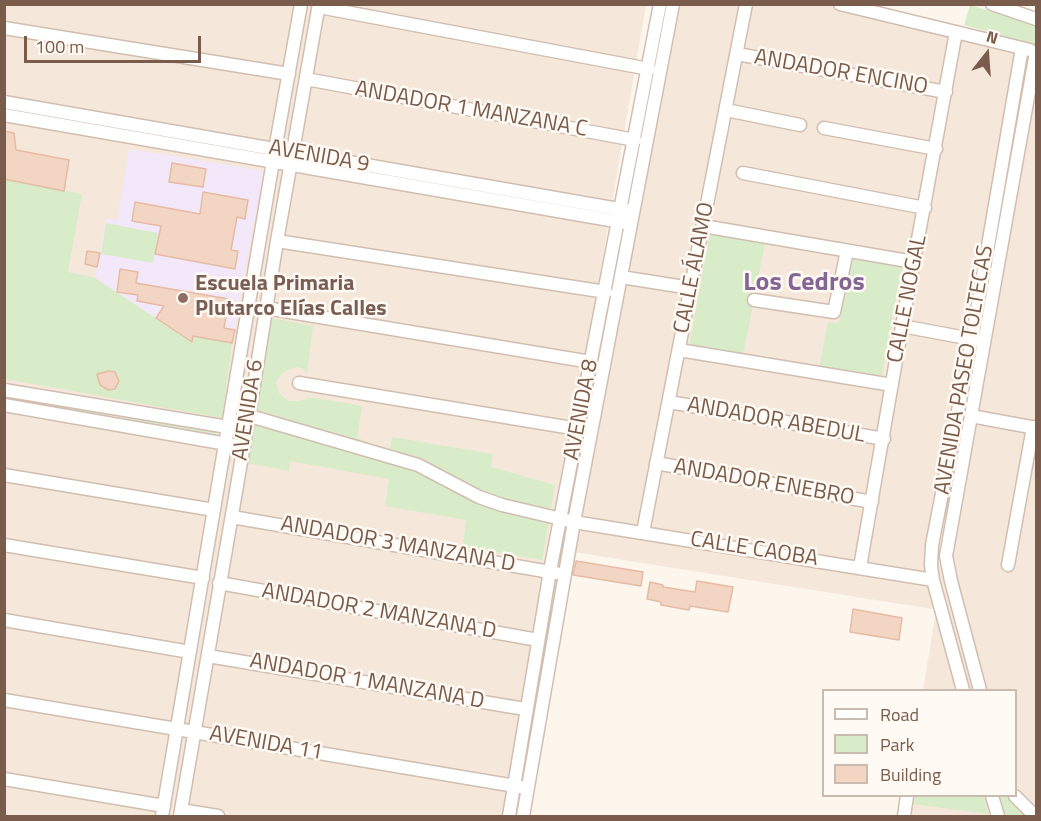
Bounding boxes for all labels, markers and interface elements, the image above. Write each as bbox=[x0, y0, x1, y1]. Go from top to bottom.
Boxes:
scale bar bbox=[27, 24, 204, 62]
north arrow bbox=[957, 24, 1017, 84]
text: N bbox=[983, 24, 1001, 50]
text: 100 m bbox=[35, 33, 84, 60]
street label: ANDADOR ENCINO bbox=[752, 45, 930, 101]
street label: ANDADOR 1 MANZANA C bbox=[353, 77, 589, 143]
street label: AVENIDA 9 bbox=[267, 135, 371, 179]
street label: CALLE ÁLAMO bbox=[669, 200, 721, 336]
street label: CALLE NOGAL bbox=[883, 233, 933, 365]
street label: AVENIDA PASEO TOLTECAS bbox=[930, 243, 1000, 497]
district label: Los Cedros bbox=[743, 268, 865, 300]
place label: Escuela Primaria Plutarco Elías Calles bbox=[195, 272, 387, 324]
marker: Escuela Primaria Plutarco Elías Calles bbox=[176, 291, 190, 305]
street label: AVENIDA 8 bbox=[559, 357, 605, 463]
street label: AVENIDA 6 bbox=[228, 358, 270, 462]
street label: ANDADOR ABEDUL bbox=[685, 392, 867, 450]
street label: ANDADOR ENEBRO bbox=[672, 454, 856, 512]
street label: ANDADOR 3 MANZANA D bbox=[279, 511, 517, 579]
street label: CALLE CAOBA bbox=[688, 527, 820, 573]
street label: ANDADOR 2 MANZANA D bbox=[260, 578, 498, 646]
street label: ANDADOR 1 MANZANA D bbox=[248, 648, 486, 716]
legend bbox=[822, 689, 1017, 797]
text: Road bbox=[880, 701, 919, 728]
street label: AVENIDA 11 bbox=[207, 721, 325, 767]
text: Park bbox=[880, 731, 914, 758]
text: Building bbox=[880, 761, 941, 788]

